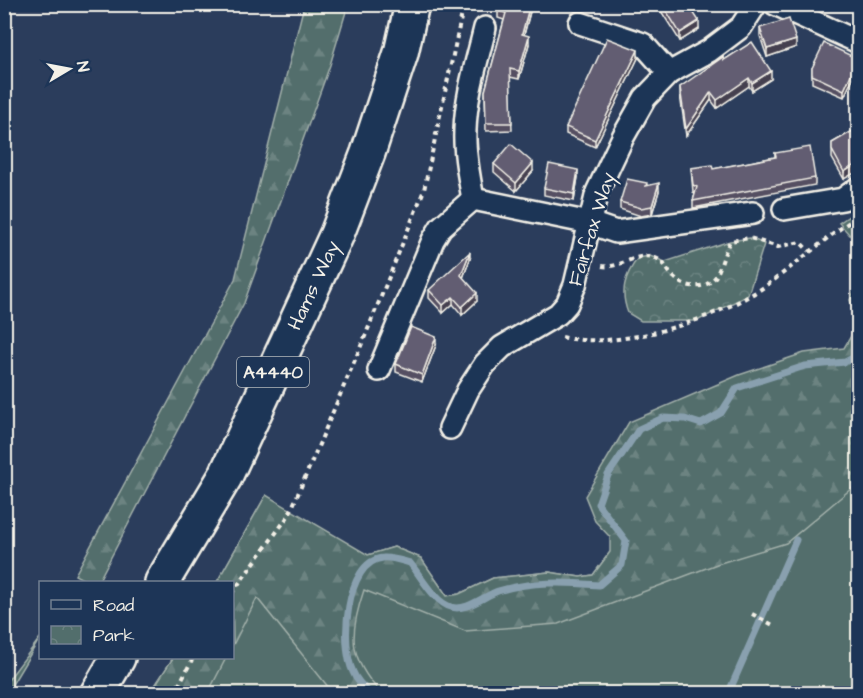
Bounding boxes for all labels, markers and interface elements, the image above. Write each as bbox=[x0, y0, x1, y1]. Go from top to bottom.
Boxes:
north arrow bbox=[39, 39, 99, 99]
text: N bbox=[71, 60, 94, 73]
street label: Fairfax Way bbox=[561, 169, 623, 290]
street label: Hams Way bbox=[281, 236, 348, 335]
road number: A4440 bbox=[237, 357, 309, 387]
legend bbox=[39, 581, 234, 659]
text: Road bbox=[93, 593, 134, 618]
text: Park bbox=[93, 623, 135, 648]

